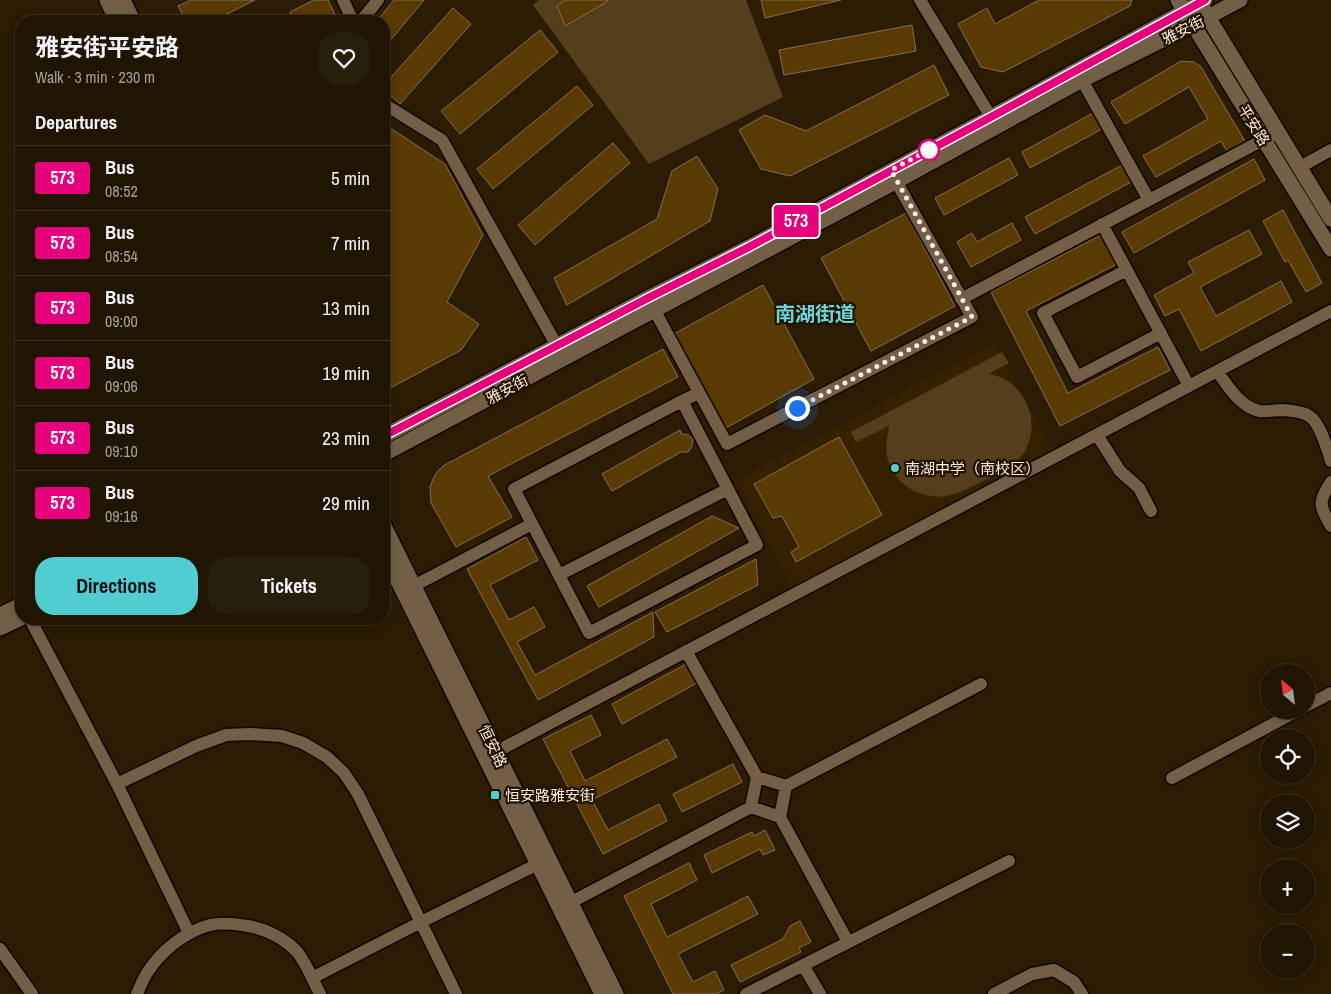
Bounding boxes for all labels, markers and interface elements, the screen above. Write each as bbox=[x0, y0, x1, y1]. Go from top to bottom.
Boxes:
street label: 雅安街 bbox=[1158, 10, 1208, 50]
text: 雅安街平安路 bbox=[35, 31, 179, 63]
button: heart bbox=[318, 32, 370, 84]
text: Walk · 3 min · 230 m bbox=[35, 66, 155, 88]
street label: 平安路 bbox=[1233, 100, 1275, 150]
text: Departures bbox=[35, 109, 117, 135]
unlabelled marker bbox=[918, 139, 940, 161]
text: Bus bbox=[105, 154, 134, 180]
text: 573 bbox=[50, 165, 75, 190]
text: 5 min bbox=[331, 165, 370, 191]
text: 08:52 bbox=[105, 180, 138, 202]
line badge: 573 bbox=[767, 205, 825, 237]
text: 573 bbox=[784, 208, 808, 233]
text: Bus bbox=[105, 219, 134, 245]
text: 573 bbox=[50, 230, 75, 255]
text: 7 min bbox=[331, 230, 370, 256]
text: 08:54 bbox=[105, 245, 138, 267]
text: Bus bbox=[105, 284, 134, 310]
text: 573 bbox=[50, 295, 75, 320]
text: 13 min bbox=[322, 295, 370, 321]
district label: 南湖街道 bbox=[775, 300, 855, 327]
text: 09:00 bbox=[105, 310, 138, 332]
text: Bus bbox=[105, 349, 134, 375]
text: 573 bbox=[50, 360, 75, 385]
text: 19 min bbox=[322, 360, 370, 386]
street label: 雅安街 bbox=[482, 369, 532, 409]
text: 09:06 bbox=[105, 375, 138, 397]
your location bbox=[785, 396, 810, 421]
text: Bus bbox=[105, 414, 134, 440]
text: 573 bbox=[50, 425, 75, 450]
text: 23 min bbox=[322, 425, 370, 451]
text: 09:10 bbox=[105, 440, 138, 462]
place label: 南湖中学（南校区） bbox=[905, 458, 1040, 479]
marker: 南湖中学（南校区） bbox=[889, 462, 901, 474]
text: Bus bbox=[105, 479, 134, 505]
text: 573 bbox=[50, 490, 75, 515]
text: 29 min bbox=[322, 490, 370, 516]
text: 09:16 bbox=[105, 505, 138, 527]
button: Directions bbox=[35, 557, 198, 615]
button: Tickets bbox=[208, 557, 370, 615]
north arrow bbox=[1260, 664, 1315, 719]
map controls bbox=[1260, 664, 1315, 979]
street label: 恒安路 bbox=[474, 721, 512, 771]
button: locate bbox=[1260, 729, 1315, 784]
place label: 恒安路雅安街 bbox=[505, 785, 595, 806]
marker: 恒安路雅安街 bbox=[489, 789, 501, 801]
button: layers bbox=[1260, 794, 1315, 849]
button: + bbox=[1260, 859, 1315, 914]
button: − bbox=[1260, 924, 1315, 979]

